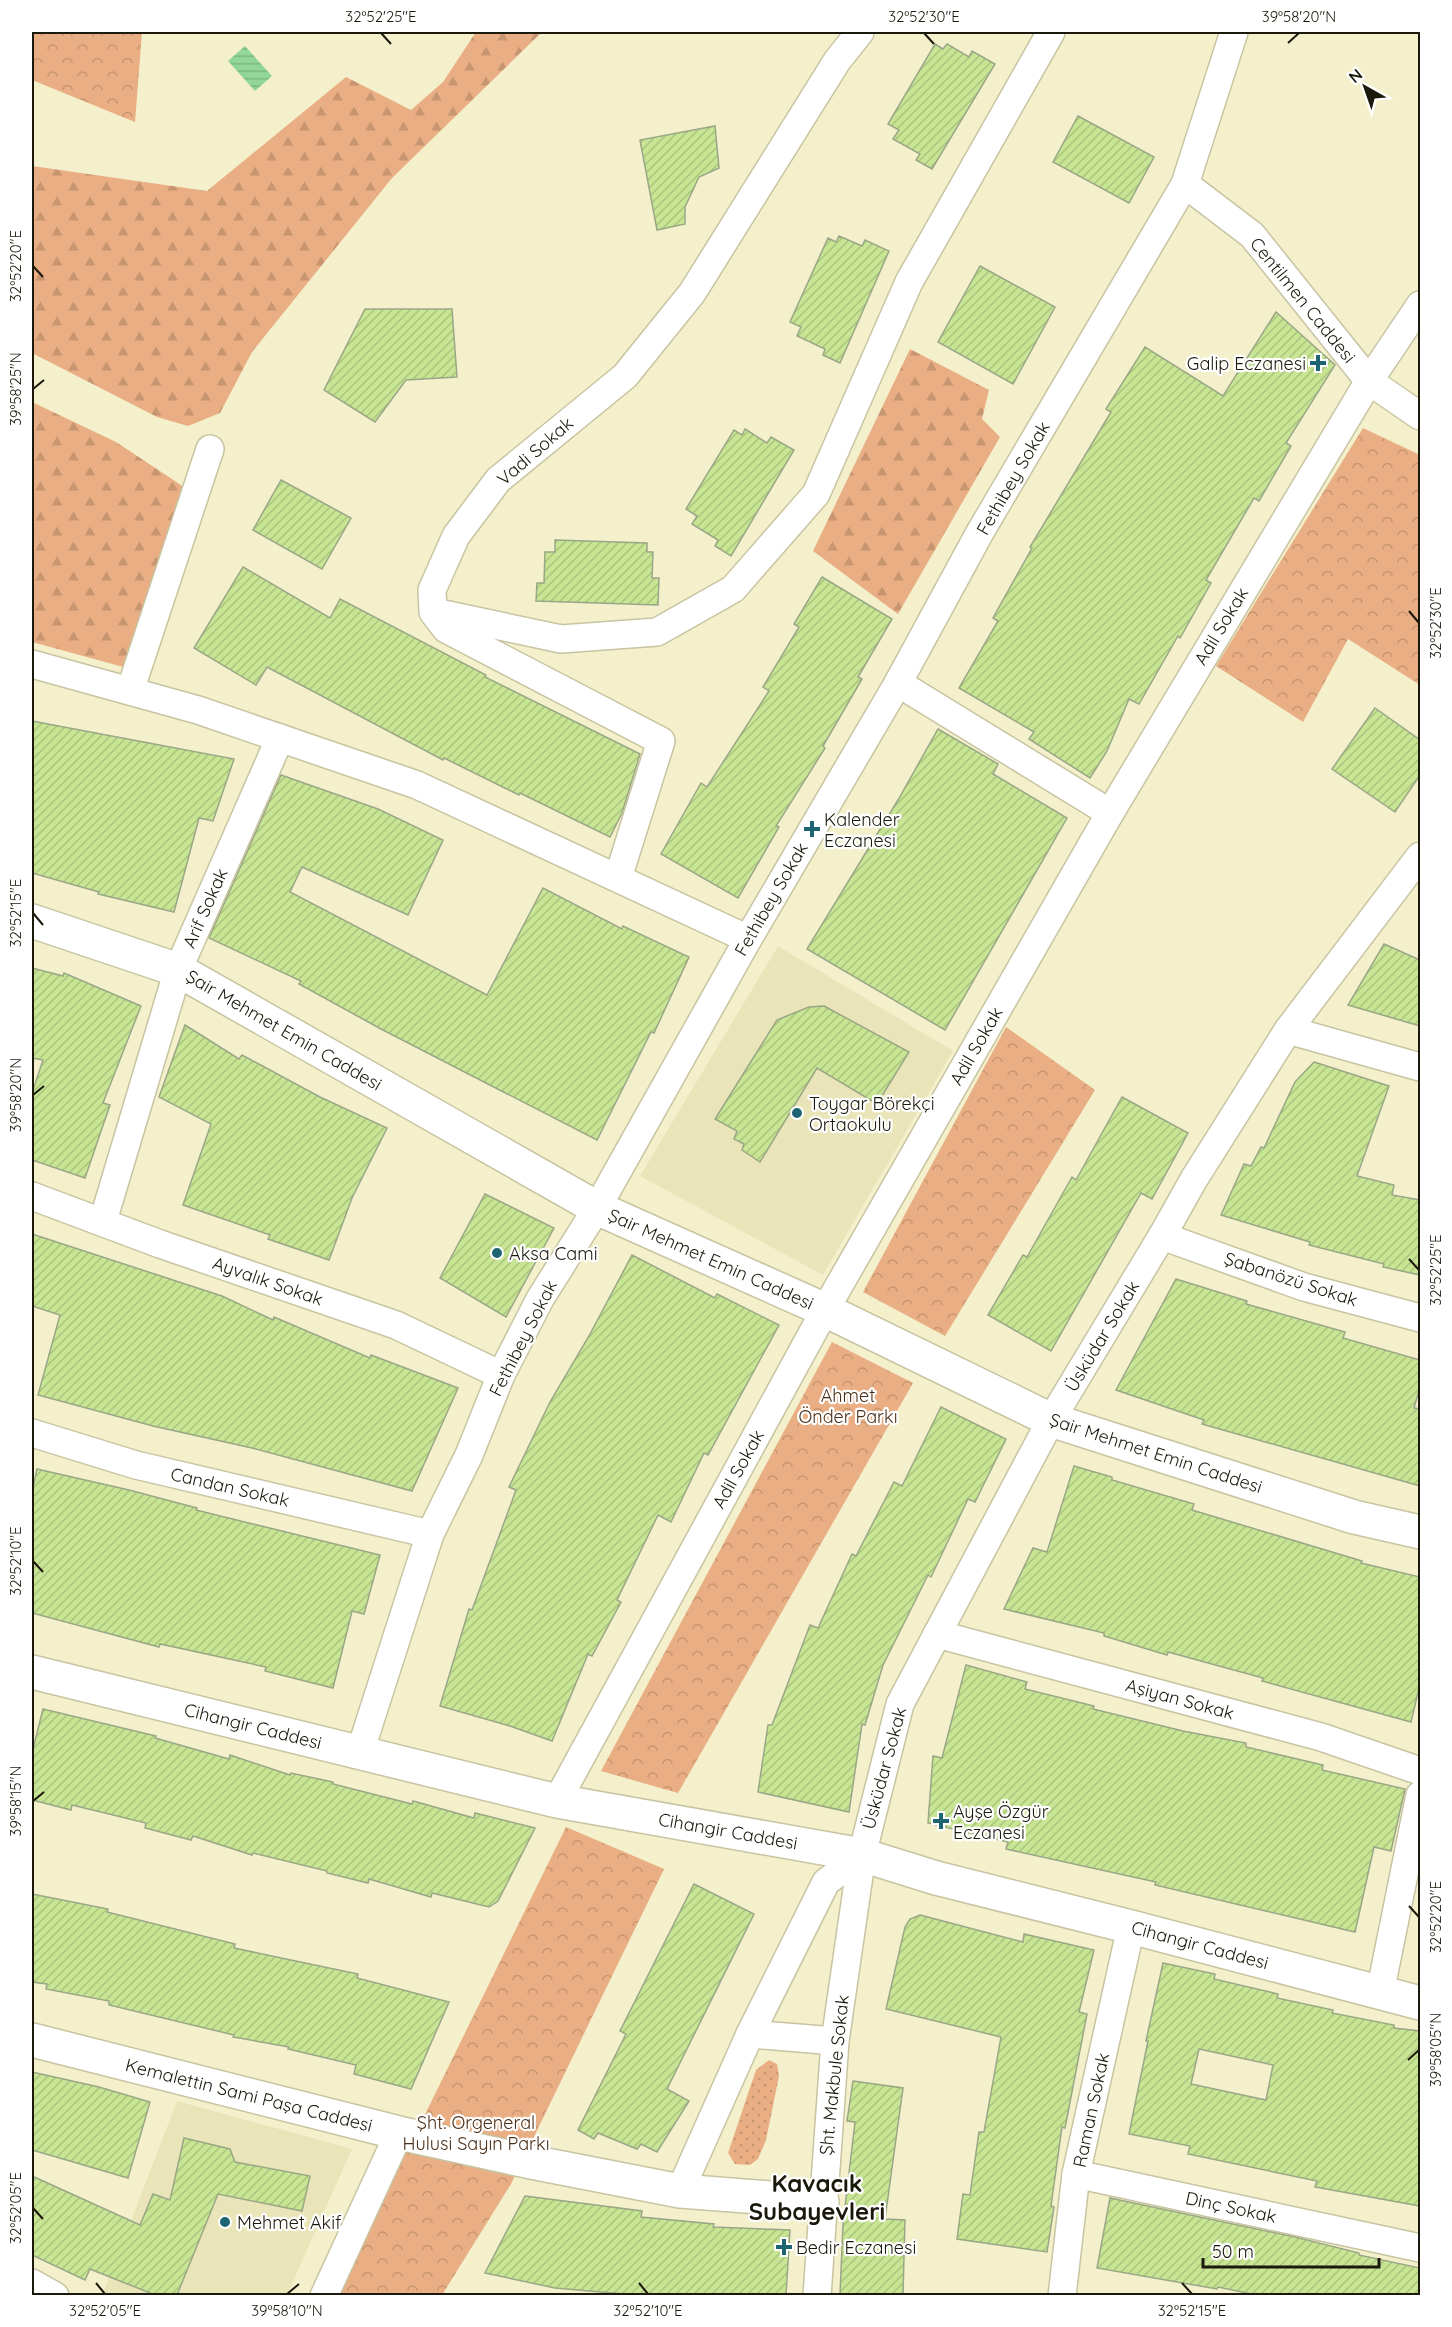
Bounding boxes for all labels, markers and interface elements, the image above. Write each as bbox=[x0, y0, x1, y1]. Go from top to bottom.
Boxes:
text: 32°52'25"E bbox=[345, 7, 417, 26]
text: 32°52'30"E bbox=[888, 7, 960, 26]
text: 39°58'20"N bbox=[1262, 7, 1336, 26]
north arrow bbox=[1335, 57, 1395, 117]
text: N bbox=[1344, 64, 1366, 87]
text: 32°52'20"E bbox=[6, 230, 25, 302]
street label: Centilmen Caddesi bbox=[1245, 232, 1361, 368]
text: 39°58'25"N bbox=[6, 352, 25, 426]
place label: Galip Eczanesi bbox=[1187, 352, 1306, 375]
marker: Galip Eczanesi bbox=[1311, 356, 1325, 370]
street label: Vadi Sokak bbox=[492, 412, 578, 490]
street label: Fethibey Sokak bbox=[971, 417, 1055, 539]
street label: Adil Sokak bbox=[1189, 583, 1253, 669]
text: 32°52'30"E bbox=[1426, 587, 1445, 659]
place label: Kalender Eczanesi bbox=[824, 808, 900, 852]
marker: Kalender Eczanesi bbox=[805, 822, 819, 836]
street label: Fethibey Sokak bbox=[729, 838, 813, 960]
street label: Arif Sokak bbox=[177, 865, 233, 951]
text: 32°52'15"E bbox=[6, 879, 25, 947]
street label: Şair Mehmet Emin Caddesi bbox=[182, 964, 386, 1096]
street label: Adil Sokak bbox=[944, 1003, 1008, 1089]
text: 39°58'20"N bbox=[6, 1058, 25, 1132]
place label: Toygar Börekçi Ortaokulu bbox=[809, 1092, 935, 1136]
marker: Toygar Börekçi Ortaokulu bbox=[790, 1106, 804, 1120]
street label: Şair Mehmet Emin Caddesi bbox=[605, 1203, 817, 1315]
text: 32°52'25"E bbox=[1426, 1234, 1445, 1306]
place label: Aksa Cami bbox=[509, 1242, 598, 1265]
marker: Aksa Cami bbox=[490, 1246, 504, 1260]
street label: Şabanözü Sokak bbox=[1221, 1247, 1361, 1311]
street label: Ayvalık Sokak bbox=[210, 1251, 326, 1311]
street label: Fethibey Sokak bbox=[484, 1276, 562, 1400]
street label: Üsküdar Sokak bbox=[1060, 1276, 1144, 1396]
park label: Ahmet Önder Parkı bbox=[798, 1384, 898, 1428]
street label: Şair Mehmet Emin Caddesi bbox=[1047, 1408, 1265, 1498]
street label: Adil Sokak bbox=[707, 1426, 769, 1512]
street label: Candan Sokak bbox=[168, 1462, 292, 1512]
text: 32°52'10"E bbox=[6, 1526, 25, 1596]
street label: Aşiyan Sokak bbox=[1123, 1673, 1237, 1725]
street label: Cihangir Caddesi bbox=[182, 1698, 324, 1754]
street label: Üsküdar Sokak bbox=[857, 1704, 911, 1832]
text: 39°58'15"N bbox=[6, 1766, 25, 1836]
place label: Ayşe Özgür Eczanesi bbox=[953, 1800, 1049, 1844]
street label: Cihangir Caddesi bbox=[657, 1807, 799, 1855]
marker: Ayşe Özgür Eczanesi bbox=[934, 1814, 948, 1828]
text: 32°52'20"E bbox=[1426, 1881, 1445, 1953]
street label: Cihangir Caddesi bbox=[1129, 1916, 1271, 1974]
street label: Şht. Makbule Sokak bbox=[814, 1994, 854, 2156]
text: 39°58'05"N bbox=[1426, 2013, 1445, 2087]
street label: Raman Sokak bbox=[1068, 2051, 1114, 2169]
street label: Kemalettin Sami Paşa Caddesi bbox=[123, 2053, 375, 2137]
park label: Şht. Orgeneral Hulusi Sayın Parkı bbox=[402, 2111, 550, 2155]
district label: Kavacık Subayevleri bbox=[749, 2168, 885, 2226]
text: 32°52'05"E bbox=[6, 2172, 25, 2244]
street label: Dinç Sokak bbox=[1183, 2186, 1279, 2228]
place label: Mehmet Akif bbox=[237, 2211, 342, 2234]
marker: Mehmet Akif bbox=[218, 2215, 232, 2229]
scale bar bbox=[1203, 2231, 1378, 2269]
place label: Bedir Eczanesi bbox=[796, 2236, 916, 2259]
marker: Bedir Eczanesi bbox=[777, 2240, 791, 2254]
text: 50 m bbox=[1212, 2240, 1254, 2263]
text: 32°52'05"E bbox=[69, 2301, 141, 2320]
text: 39°58'10"N bbox=[251, 2301, 323, 2320]
text: 32°52'10"E bbox=[613, 2301, 683, 2320]
text: 32°52'15"E bbox=[1158, 2301, 1226, 2320]

